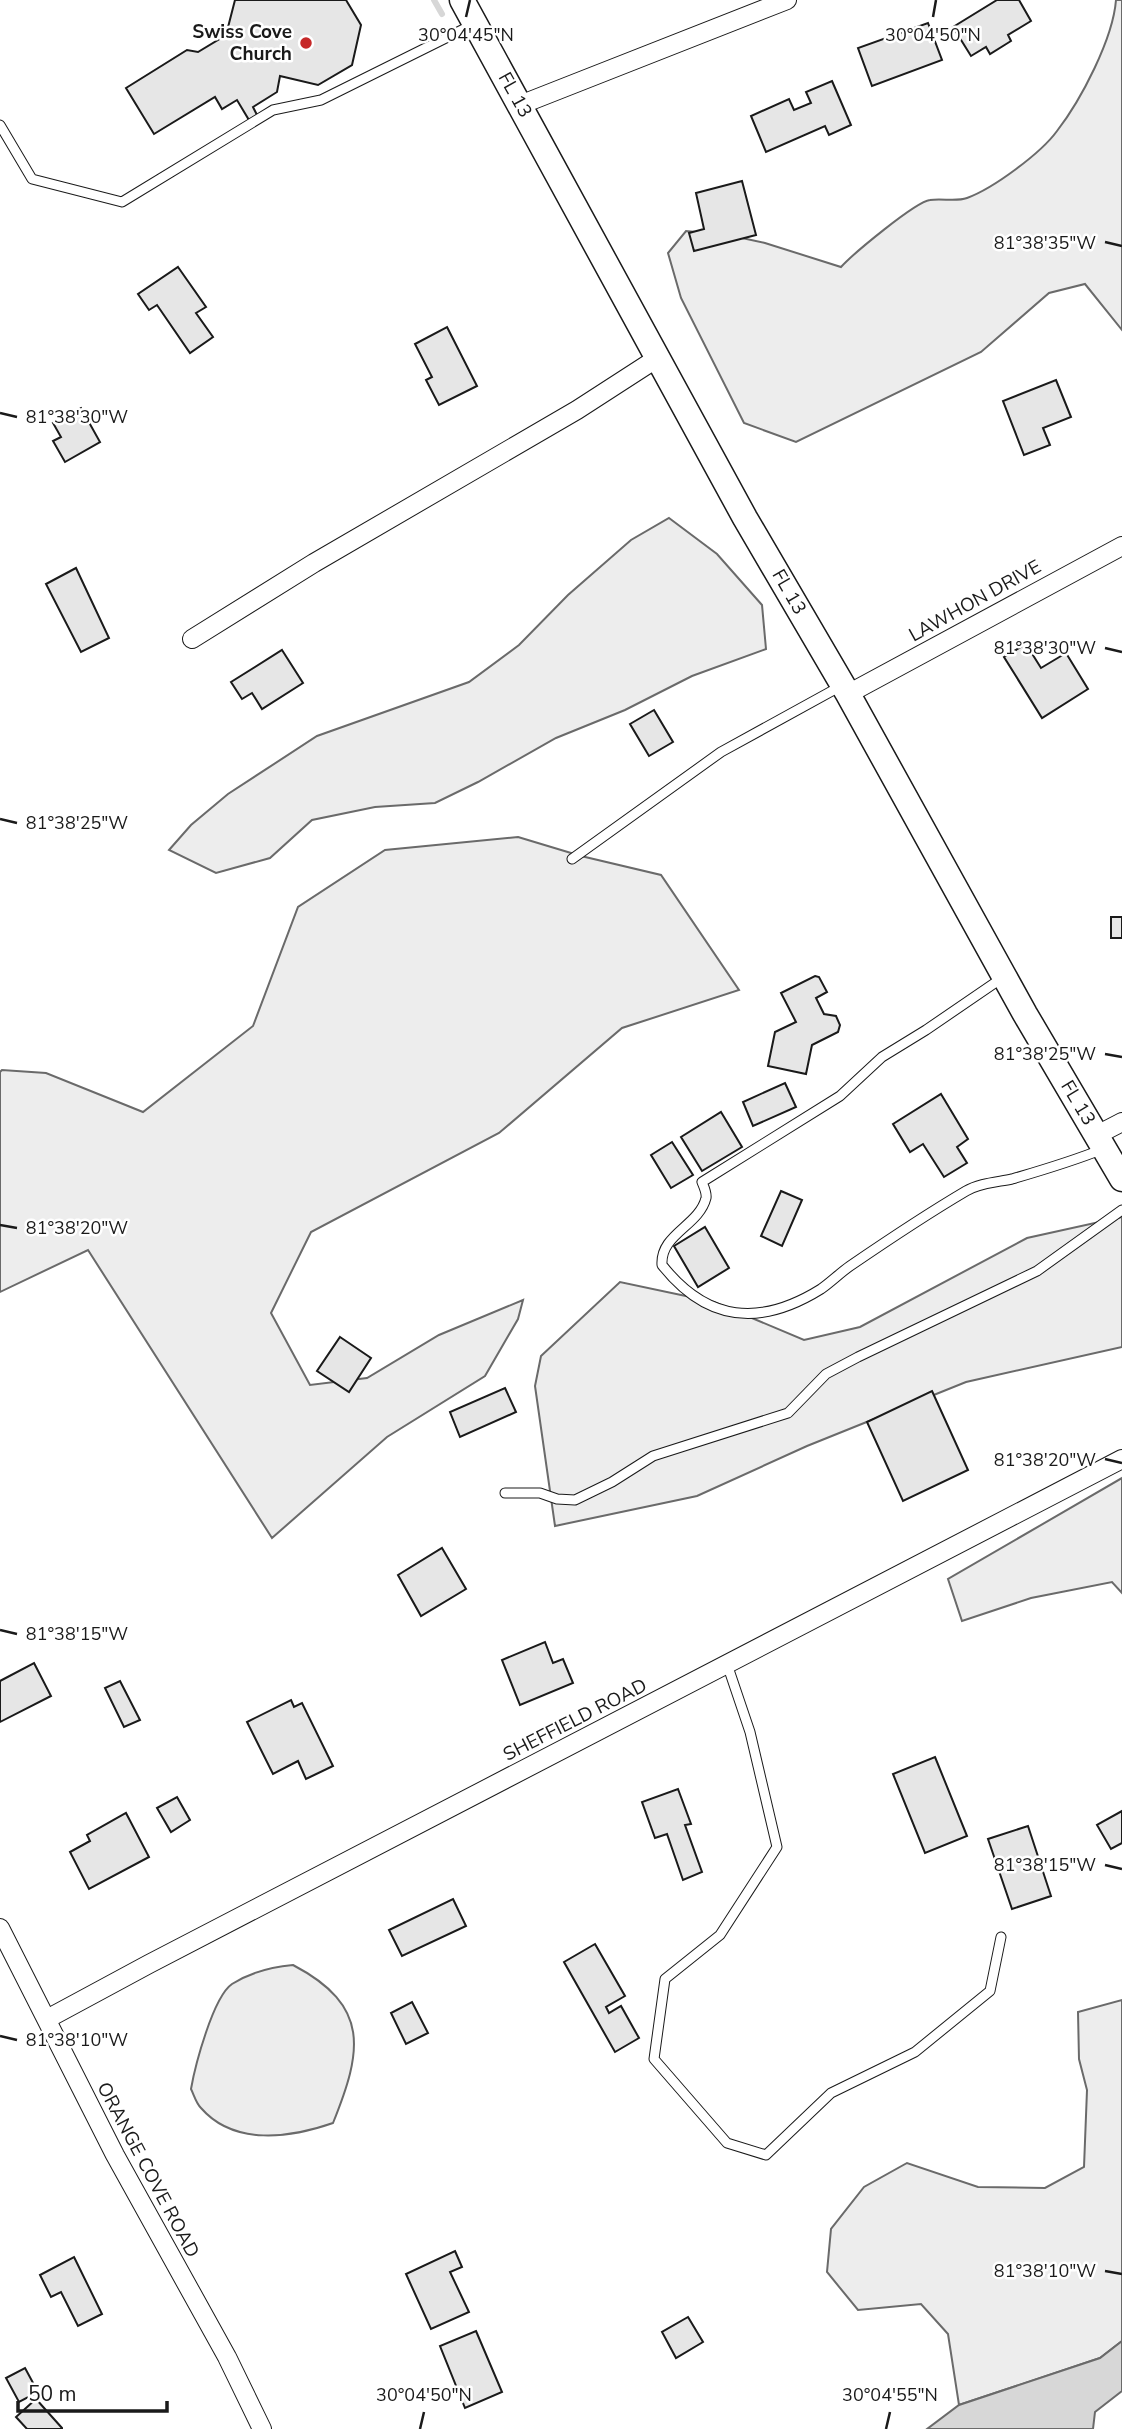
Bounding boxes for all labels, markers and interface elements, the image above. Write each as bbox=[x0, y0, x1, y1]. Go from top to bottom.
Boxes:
place label: Swiss Cove Church bbox=[192, 19, 292, 67]
text: 30°04'45"N bbox=[418, 23, 514, 47]
text: 30°04'50"N bbox=[885, 23, 981, 47]
marker: Swiss Cove Church bbox=[298, 35, 314, 51]
street label: FL 13 bbox=[492, 68, 538, 122]
text: 81°38'35"W bbox=[994, 231, 1096, 255]
text: 81°38'30"W bbox=[26, 405, 128, 429]
street label: LAWHON DRIVE bbox=[904, 554, 1046, 648]
street label: FL 13 bbox=[766, 565, 812, 619]
text: 81°38'30"W bbox=[994, 636, 1096, 660]
text: 81°38'25"W bbox=[26, 811, 128, 835]
text: 81°38'25"W bbox=[994, 1042, 1096, 1066]
street label: FL 13 bbox=[1054, 1076, 1102, 1130]
text: 81°38'20"W bbox=[26, 1216, 128, 1240]
text: 81°38'20"W bbox=[994, 1448, 1096, 1472]
text: 81°38'15"W bbox=[26, 1622, 128, 1646]
street label: SHEFFIELD ROAD bbox=[499, 1673, 651, 1767]
text: 81°38'15"W bbox=[994, 1853, 1096, 1877]
text: 81°38'10"W bbox=[26, 2028, 128, 2052]
street label: ORANGE COVE ROAD bbox=[91, 2078, 205, 2262]
text: 81°38'10"W bbox=[994, 2259, 1096, 2283]
scale bar bbox=[18, 2370, 166, 2414]
text: 50 m bbox=[28, 2380, 77, 2408]
text: 30°04'50"N bbox=[376, 2383, 472, 2407]
text: 30°04'55"N bbox=[842, 2383, 938, 2407]

